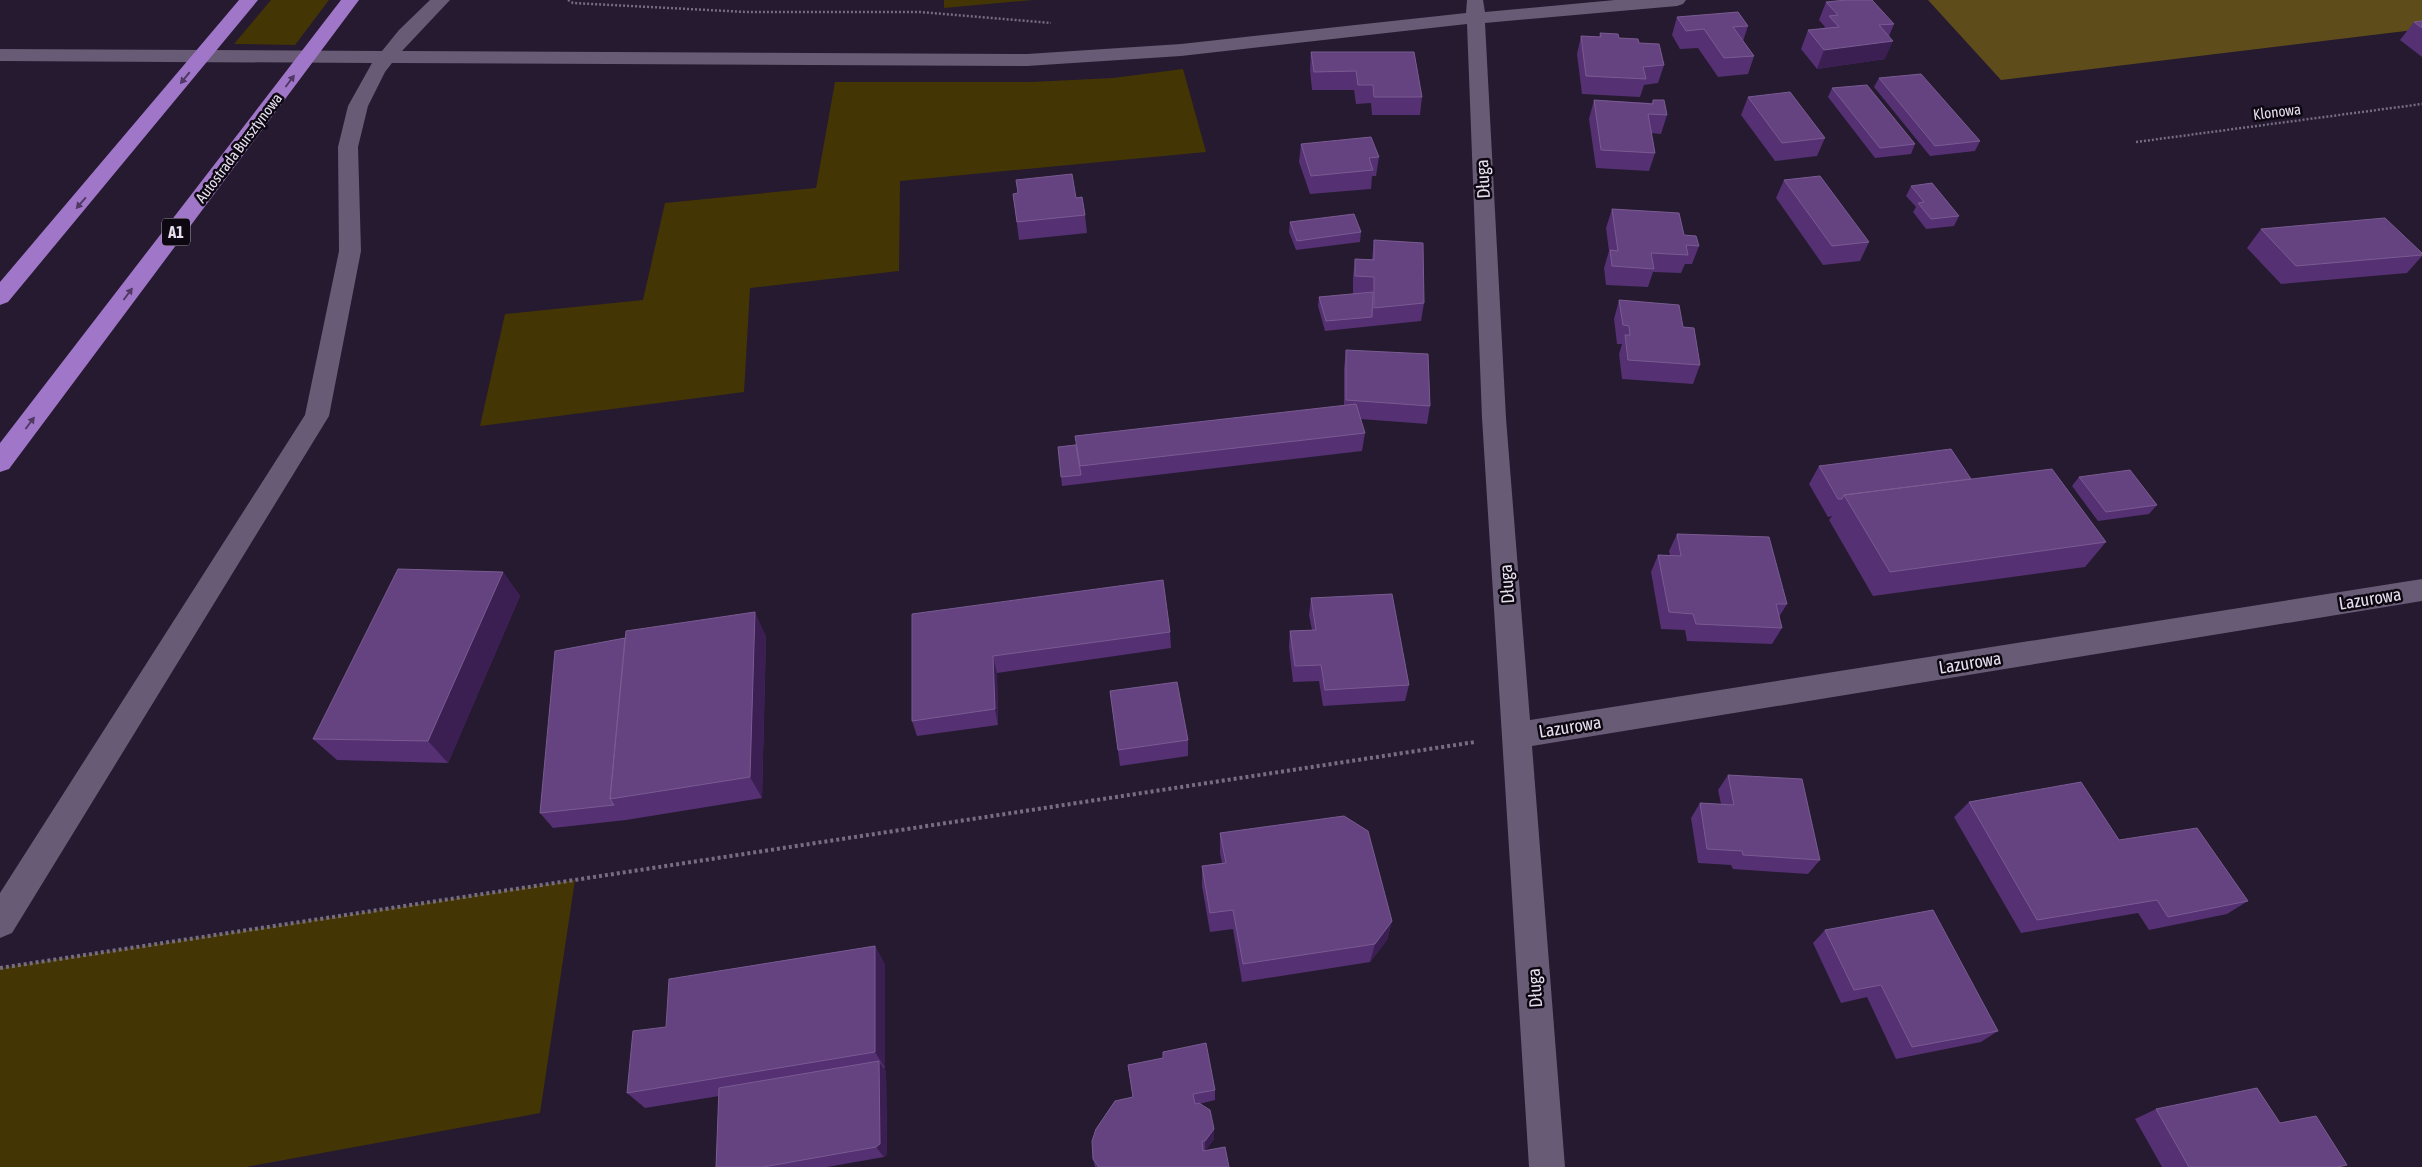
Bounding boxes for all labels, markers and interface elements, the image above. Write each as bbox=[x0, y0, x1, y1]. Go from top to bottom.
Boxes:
one-way arrow bbox=[179, 71, 190, 84]
one-way arrow bbox=[284, 75, 295, 88]
street label: Autostrada Bursztynowa bbox=[192, 90, 285, 206]
street label: Klonowa bbox=[2252, 100, 2302, 123]
street label: Długa bbox=[1471, 159, 1494, 199]
one-way arrow bbox=[75, 196, 86, 209]
road number: A1 bbox=[162, 218, 190, 246]
one-way arrow bbox=[123, 287, 133, 301]
one-way arrow bbox=[24, 417, 35, 430]
street label: Długa bbox=[1495, 564, 1518, 604]
street label: Lazurowa bbox=[2337, 583, 2403, 614]
street label: Lazurowa bbox=[1937, 647, 2003, 678]
street label: Lazurowa bbox=[1537, 711, 1603, 742]
street label: Długa bbox=[1523, 968, 1546, 1008]

